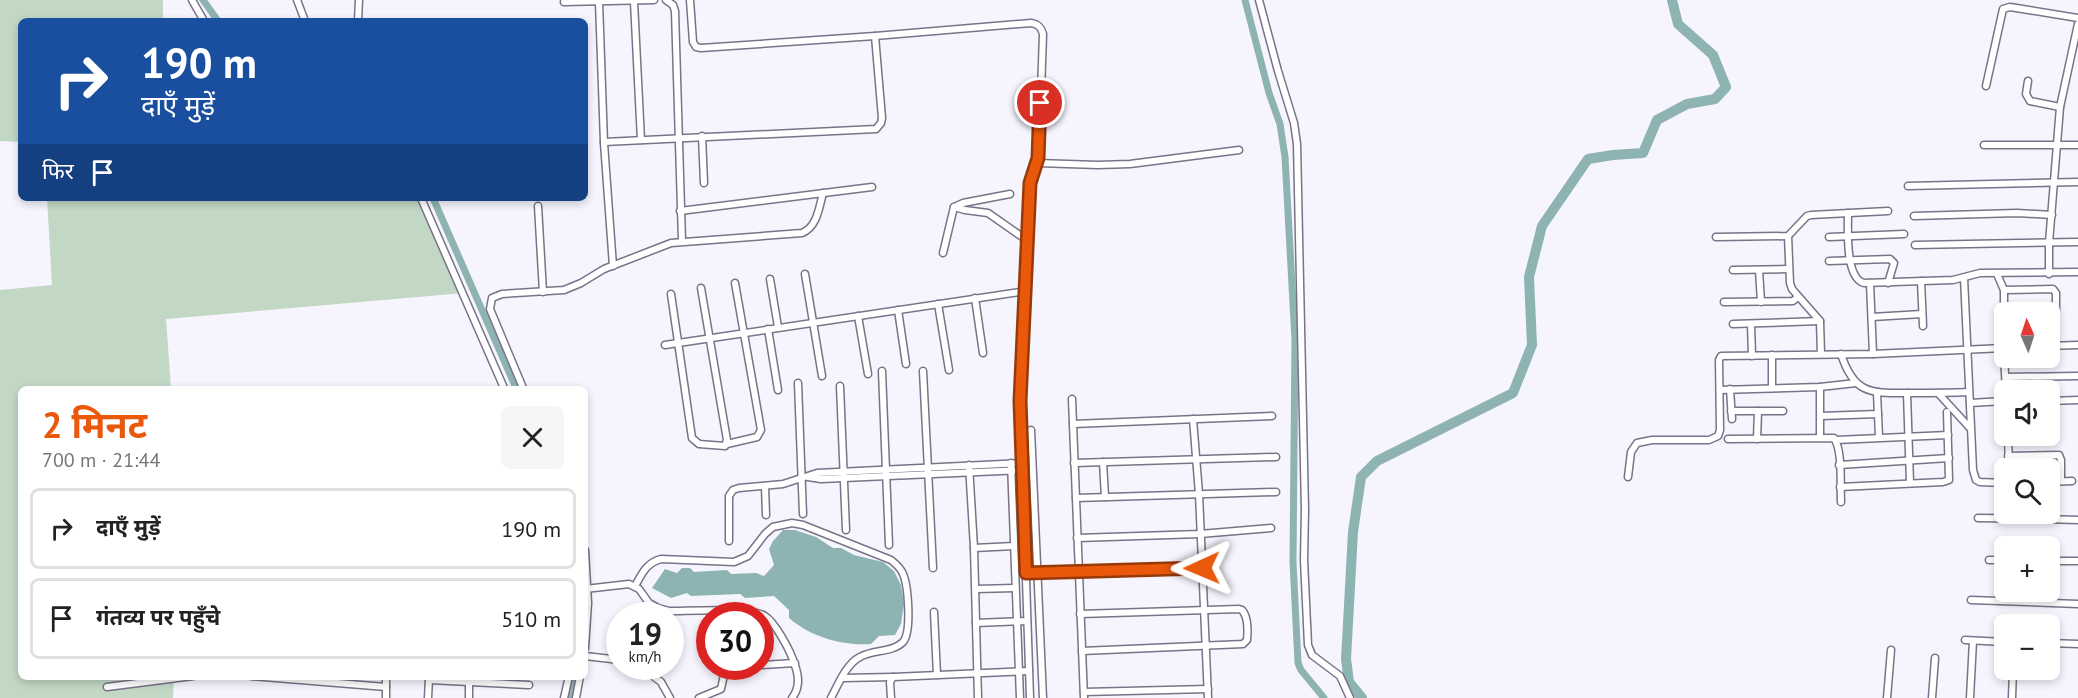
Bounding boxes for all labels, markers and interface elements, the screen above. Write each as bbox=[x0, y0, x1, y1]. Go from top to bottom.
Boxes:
text: 190 m bbox=[141, 35, 257, 90]
icon: right bbox=[42, 42, 120, 120]
pin bbox=[1014, 77, 1065, 128]
icon: arrive bbox=[1023, 86, 1056, 119]
text: दाएँ मुड़ें bbox=[141, 88, 215, 122]
icon: arrive bbox=[86, 156, 119, 189]
text: फिर bbox=[42, 157, 74, 185]
north arrow bbox=[1994, 302, 2060, 368]
map controls bbox=[1994, 302, 2060, 680]
button: sound bbox=[1994, 380, 2060, 446]
text: 2 मिनट bbox=[42, 401, 147, 448]
button: close bbox=[501, 406, 564, 469]
text: 700 m · 21:44 bbox=[42, 447, 160, 473]
button: search bbox=[1994, 458, 2060, 524]
icon: right bbox=[45, 512, 78, 545]
text: दाएँ मुड़ें bbox=[96, 513, 161, 541]
text: 190 m bbox=[501, 515, 561, 543]
position arrow bbox=[1170, 536, 1234, 600]
button: + bbox=[1994, 536, 2060, 602]
icon: arrive bbox=[45, 602, 78, 635]
speed limit sign: 30 bbox=[696, 602, 774, 680]
text: गंतव्य पर पहुँचे bbox=[96, 603, 220, 631]
text: 510 m bbox=[501, 605, 561, 633]
text: 19 bbox=[628, 614, 662, 653]
button: − bbox=[1994, 614, 2060, 680]
text: km/h bbox=[629, 647, 661, 666]

